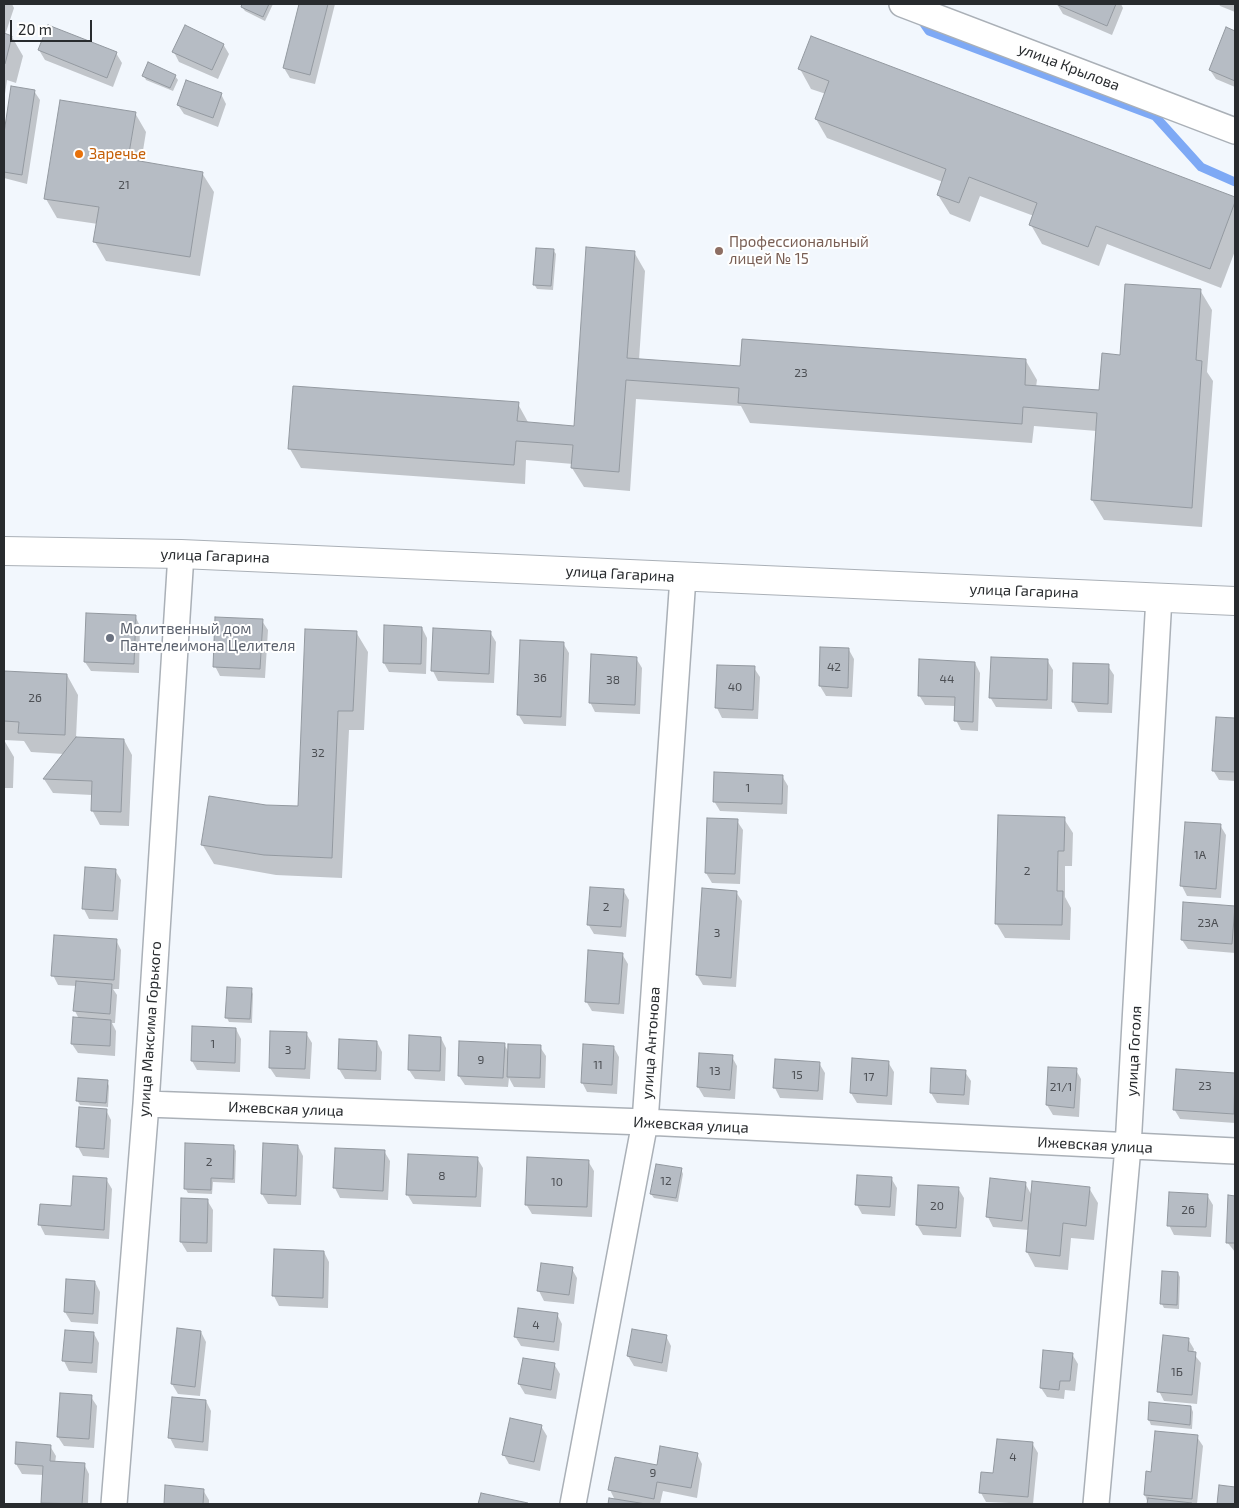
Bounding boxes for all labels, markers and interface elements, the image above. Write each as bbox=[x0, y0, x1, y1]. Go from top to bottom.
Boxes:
scale bar bbox=[12, 10, 95, 42]
text: 20 m bbox=[18, 20, 52, 38]
street label: улица Крылова bbox=[1016, 39, 1122, 95]
place label: Заречье bbox=[89, 145, 146, 163]
marker: Заречье bbox=[73, 148, 85, 160]
house number: 21 bbox=[118, 178, 130, 192]
place label: Профессиональный лицей № 15 bbox=[729, 233, 869, 268]
marker: Профессиональный лицей № 15 bbox=[713, 245, 725, 257]
house number: 23 bbox=[794, 366, 808, 380]
street label: улица Гагарина bbox=[160, 545, 270, 567]
street label: улица Гагарина bbox=[565, 562, 675, 586]
street label: улица Гагарина bbox=[969, 580, 1079, 602]
place label: Молитвенный дом Пантелеимона Целителя bbox=[120, 620, 295, 655]
marker: Молитвенный дом Пантелеимона Целителя bbox=[104, 632, 116, 644]
house number: 42 bbox=[827, 660, 841, 674]
house number: 36 bbox=[533, 671, 547, 685]
house number: 44 bbox=[940, 672, 954, 686]
house number: 38 bbox=[606, 673, 620, 687]
house number: 40 bbox=[728, 680, 742, 694]
house number: 26 bbox=[28, 691, 42, 705]
house number: 32 bbox=[311, 746, 325, 760]
house number: 1 bbox=[746, 781, 750, 795]
house number: 1А bbox=[1194, 848, 1206, 862]
house number: 2 bbox=[1024, 864, 1030, 878]
house number: 2 bbox=[603, 900, 609, 914]
house number: 23А bbox=[1198, 916, 1218, 930]
house number: 3 bbox=[714, 926, 720, 940]
street label: улица Максима Горького bbox=[135, 941, 165, 1117]
street label: улица Антонова bbox=[638, 986, 664, 1100]
street label: улица Гоголя bbox=[1123, 1005, 1145, 1097]
house number: 1 bbox=[211, 1037, 215, 1051]
house number: 3 bbox=[285, 1043, 291, 1057]
house number: 9 bbox=[478, 1053, 484, 1067]
house number: 11 bbox=[593, 1058, 603, 1072]
house number: 13 bbox=[709, 1064, 721, 1078]
house number: 15 bbox=[791, 1068, 803, 1082]
house number: 17 bbox=[864, 1070, 874, 1084]
house number: 23 bbox=[1198, 1079, 1212, 1093]
house number: 21/1 bbox=[1050, 1080, 1072, 1094]
street label: Ижевская улица bbox=[228, 1098, 344, 1120]
street label: Ижевская улица bbox=[633, 1113, 749, 1137]
street label: Ижевская улица bbox=[1037, 1133, 1153, 1157]
house number: 2 bbox=[206, 1155, 212, 1169]
house number: 8 bbox=[438, 1169, 446, 1183]
house number: 12 bbox=[660, 1174, 672, 1188]
house number: 10 bbox=[551, 1175, 563, 1189]
house number: 20 bbox=[930, 1199, 944, 1213]
house number: 26 bbox=[1181, 1203, 1195, 1217]
house number: 4 bbox=[532, 1318, 540, 1332]
house number: 1Б bbox=[1171, 1365, 1183, 1379]
house number: 4 bbox=[1009, 1450, 1017, 1464]
house number: 9 bbox=[650, 1466, 656, 1480]

